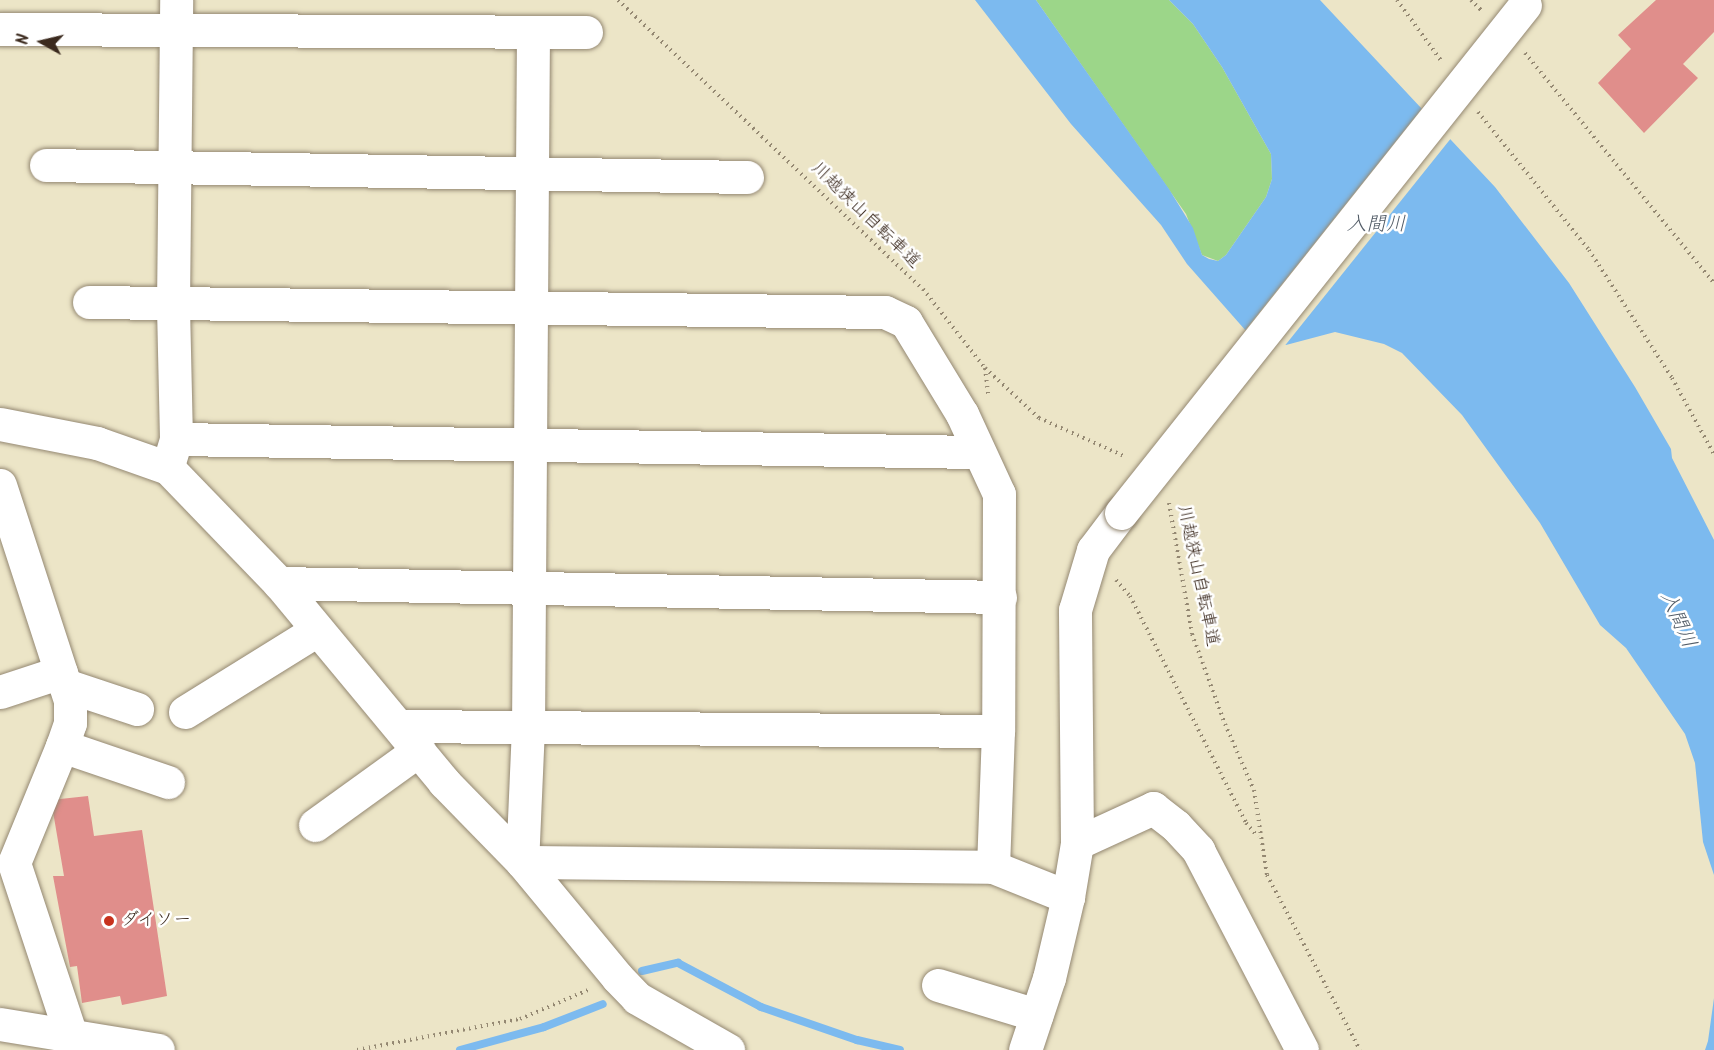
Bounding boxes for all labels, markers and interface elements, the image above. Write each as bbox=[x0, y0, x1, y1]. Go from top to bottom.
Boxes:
north arrow bbox=[12, 12, 72, 72]
text: N bbox=[11, 33, 37, 46]
street label: 川越狭山自転車道 bbox=[806, 158, 924, 274]
water label: 入間川 bbox=[1346, 213, 1406, 237]
street label: 川越狭山自転車道 bbox=[1171, 503, 1223, 649]
water label: 入間川 bbox=[1654, 588, 1700, 652]
place label: ダイソー bbox=[121, 910, 193, 932]
marker: ダイソー bbox=[102, 914, 116, 928]

